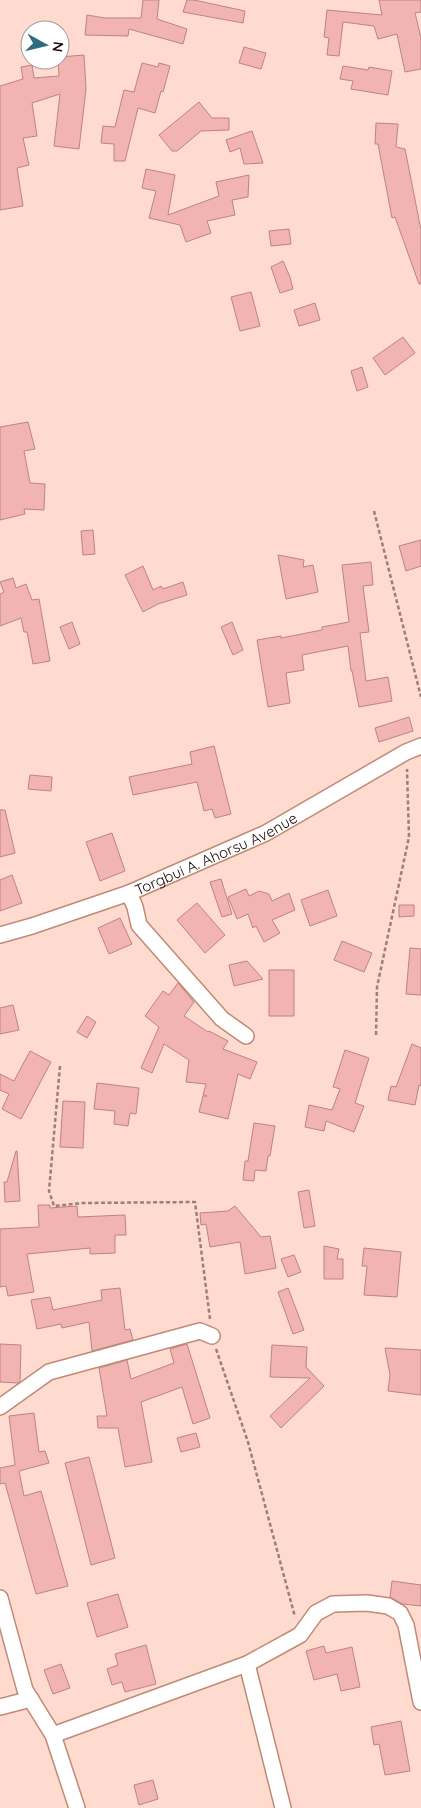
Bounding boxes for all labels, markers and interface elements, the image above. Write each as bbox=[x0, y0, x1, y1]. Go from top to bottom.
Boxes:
north arrow bbox=[20, 20, 70, 70]
text: N bbox=[48, 40, 68, 53]
street label: Torgbui A. Ahorsu Avenue bbox=[131, 808, 300, 899]

